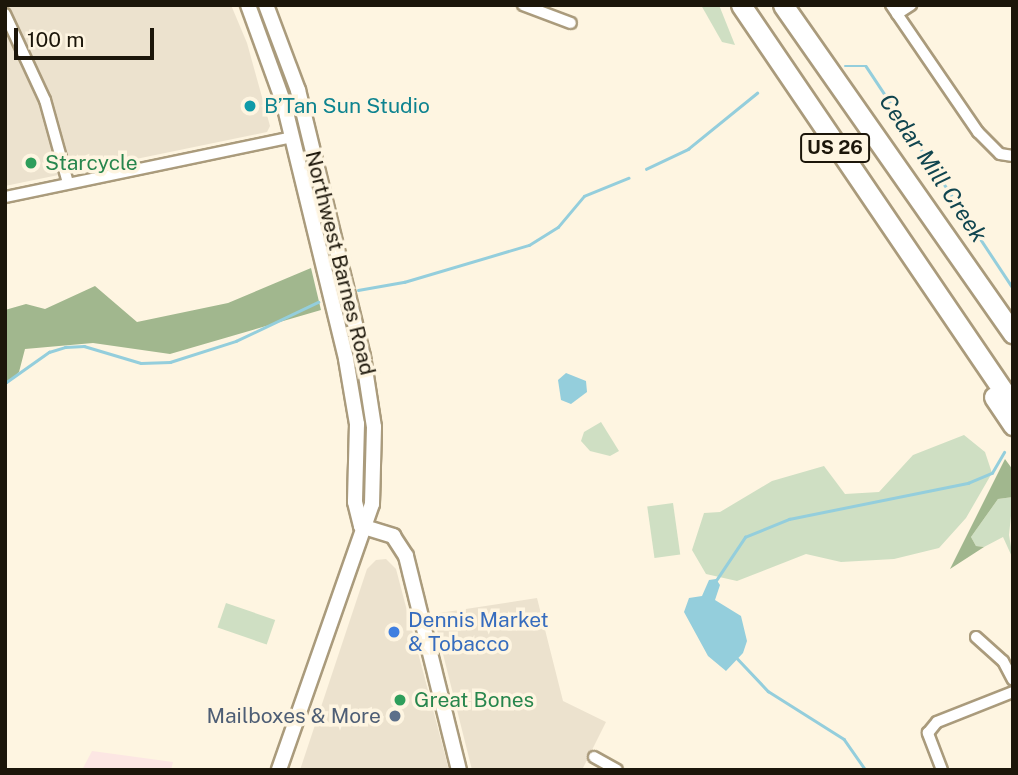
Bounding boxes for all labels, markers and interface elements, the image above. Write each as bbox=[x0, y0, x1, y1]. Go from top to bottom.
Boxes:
scale bar bbox=[18, 14, 158, 58]
text: 100 m bbox=[27, 27, 84, 52]
water label: Cedar Mill Creek bbox=[873, 89, 993, 247]
place label: B’Tan Sun Studio bbox=[264, 93, 430, 119]
marker: B’Tan Sun Studio bbox=[242, 98, 258, 114]
road number: US 26 bbox=[800, 132, 870, 164]
street label: Northwest Barnes Road bbox=[300, 148, 380, 378]
place label: Starcycle bbox=[45, 150, 138, 176]
marker: Starcycle bbox=[23, 155, 39, 171]
place label: Dennis Market & Tobacco bbox=[408, 607, 549, 657]
marker: Dennis Market & Tobacco bbox=[386, 624, 402, 640]
place label: Great Bones bbox=[414, 687, 534, 713]
marker: Great Bones bbox=[392, 692, 408, 708]
place label: Mailboxes & More bbox=[206, 703, 381, 729]
marker: Mailboxes & More bbox=[387, 708, 403, 724]

